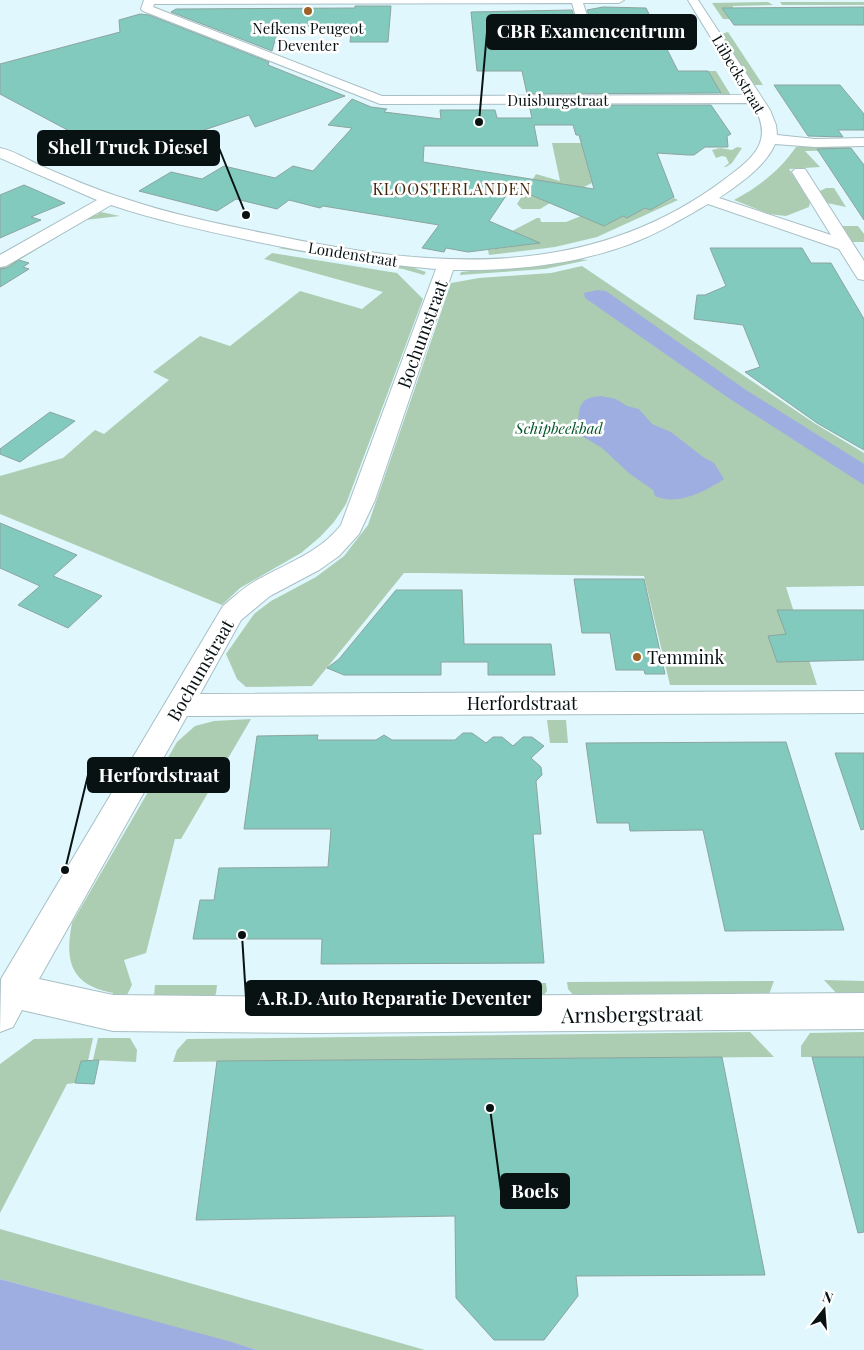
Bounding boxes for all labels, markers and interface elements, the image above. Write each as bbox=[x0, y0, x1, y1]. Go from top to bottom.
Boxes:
marker: Nefkens Peugeot Deventer bbox=[302, 5, 314, 17]
callout: CBR Examencentrum bbox=[487, 15, 696, 49]
text: CBR Examencentrum bbox=[497, 17, 685, 43]
place label: Nefkens Peugeot Deventer bbox=[252, 18, 364, 55]
street label: Lübeckstraat bbox=[708, 31, 771, 117]
street label: Duisburgstraat bbox=[507, 90, 609, 110]
callout: Shell Truck Diesel bbox=[38, 131, 219, 165]
text: Shell Truck Diesel bbox=[48, 133, 208, 159]
district label: KLOOSTERLANDEN bbox=[372, 178, 532, 199]
street label: Londenstraat bbox=[307, 237, 400, 271]
street label: Bochumstraat bbox=[391, 276, 453, 391]
park label: Schipbeekbad bbox=[514, 418, 604, 438]
street label: Bochumstraat bbox=[161, 614, 239, 725]
place label: Temmink bbox=[647, 645, 724, 669]
marker: Temmink bbox=[631, 651, 643, 663]
street label: Herfordstraat bbox=[467, 691, 578, 715]
callout: Herfordstraat bbox=[88, 758, 229, 792]
text: Herfordstraat bbox=[99, 761, 220, 787]
callout: A.R.D. Auto Reparatie Deventer bbox=[246, 981, 541, 1015]
text: A.R.D. Auto Reparatie Deventer bbox=[256, 984, 531, 1010]
street label: Arnsbergstraat bbox=[560, 998, 704, 1028]
callout: Boels bbox=[501, 1174, 569, 1208]
text: Boels bbox=[511, 1177, 559, 1203]
north arrow bbox=[799, 1285, 849, 1335]
text: N bbox=[820, 1287, 836, 1308]

